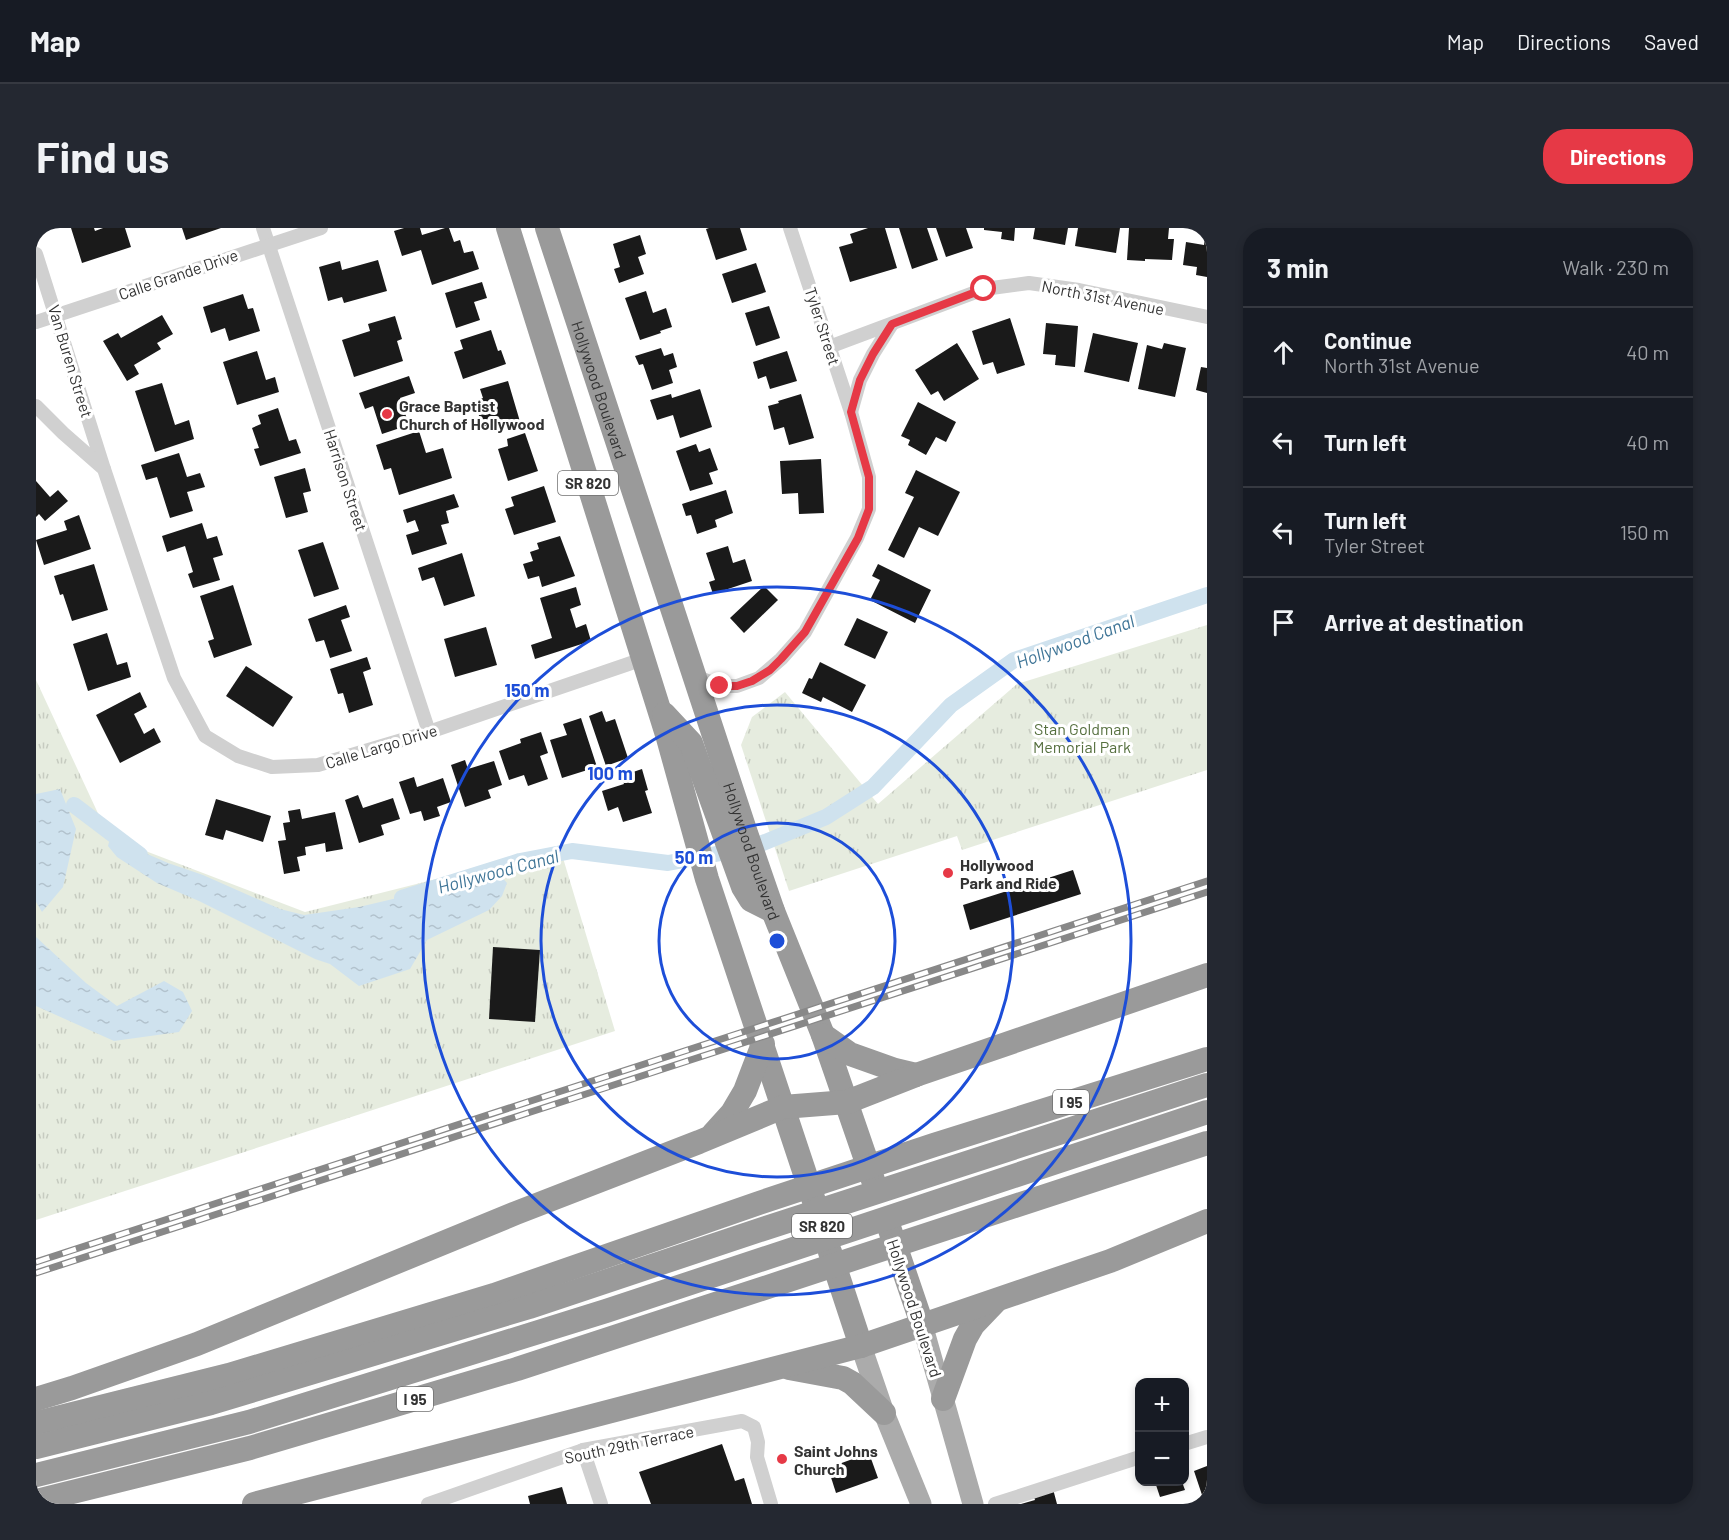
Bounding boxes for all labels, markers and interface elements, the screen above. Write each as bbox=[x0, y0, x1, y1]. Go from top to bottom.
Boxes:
text: Map bbox=[30, 24, 81, 58]
text: Map bbox=[1447, 29, 1484, 54]
text: Directions bbox=[1517, 29, 1611, 54]
text: Saved bbox=[1644, 29, 1699, 54]
button: Directions bbox=[1543, 129, 1693, 184]
text: Find us bbox=[36, 131, 169, 181]
street label: Calle Grande Drive bbox=[116, 245, 240, 303]
text: 3 min bbox=[1267, 252, 1329, 283]
text: Walk · 230 m bbox=[1563, 255, 1669, 279]
route start bbox=[970, 275, 996, 301]
street label: North 31st Avenue bbox=[1040, 276, 1166, 318]
street label: Tyler Street bbox=[801, 285, 845, 367]
street label: Van Buren Street bbox=[45, 302, 97, 420]
street label: Hollywood Boulevard bbox=[569, 318, 632, 461]
text: Continue bbox=[1324, 327, 1412, 353]
icon: ahead bbox=[1267, 336, 1300, 369]
text: 40 m bbox=[1626, 340, 1669, 364]
text: North 31st Avenue bbox=[1324, 353, 1480, 377]
place label: Grace Baptist Church of Hollywood bbox=[399, 396, 544, 433]
marker: Grace Baptist Church of Hollywood bbox=[380, 407, 394, 421]
icon: left bbox=[1267, 426, 1300, 459]
street label: Harrison Street bbox=[321, 427, 371, 533]
text: Turn left bbox=[1324, 429, 1407, 455]
text: 40 m bbox=[1626, 430, 1669, 454]
road number: SR 820 bbox=[558, 471, 618, 495]
text: Turn left bbox=[1324, 507, 1407, 533]
icon: left bbox=[1267, 516, 1300, 549]
text: 150 m bbox=[1620, 520, 1669, 544]
text: Tyler Street bbox=[1324, 533, 1425, 557]
icon: arrive bbox=[1267, 606, 1300, 639]
water label: Hollywood Canal bbox=[1013, 609, 1137, 673]
text: Arrive at destination bbox=[1324, 609, 1523, 635]
route end bbox=[706, 672, 732, 698]
text: 150 m bbox=[505, 679, 549, 701]
park label: Stan Goldman Memorial Park bbox=[1033, 719, 1131, 756]
street label: Calle Largo Drive bbox=[323, 720, 439, 772]
text: 100 m bbox=[587, 762, 633, 784]
street label: Hollywood Boulevard bbox=[720, 780, 785, 923]
water label: Hollywood Canal bbox=[435, 844, 561, 898]
text: 50 m bbox=[675, 846, 713, 868]
place label: Hollywood Park and Ride bbox=[960, 855, 1057, 892]
marker: Hollywood Park and Ride bbox=[941, 866, 955, 880]
centre of rings bbox=[767, 931, 787, 951]
road number: I 95 bbox=[1053, 1090, 1089, 1114]
road number: SR 820 bbox=[792, 1214, 852, 1238]
street label: Hollywood Boulevard bbox=[884, 1237, 946, 1379]
map controls bbox=[1135, 1378, 1189, 1486]
button: + bbox=[1135, 1378, 1189, 1432]
road number: I 95 bbox=[397, 1387, 433, 1411]
street label: South 29th Terrace bbox=[562, 1421, 696, 1467]
button: − bbox=[1135, 1432, 1189, 1486]
place label: Saint Johns Church bbox=[794, 1441, 878, 1478]
marker: Saint Johns Church bbox=[775, 1452, 789, 1466]

